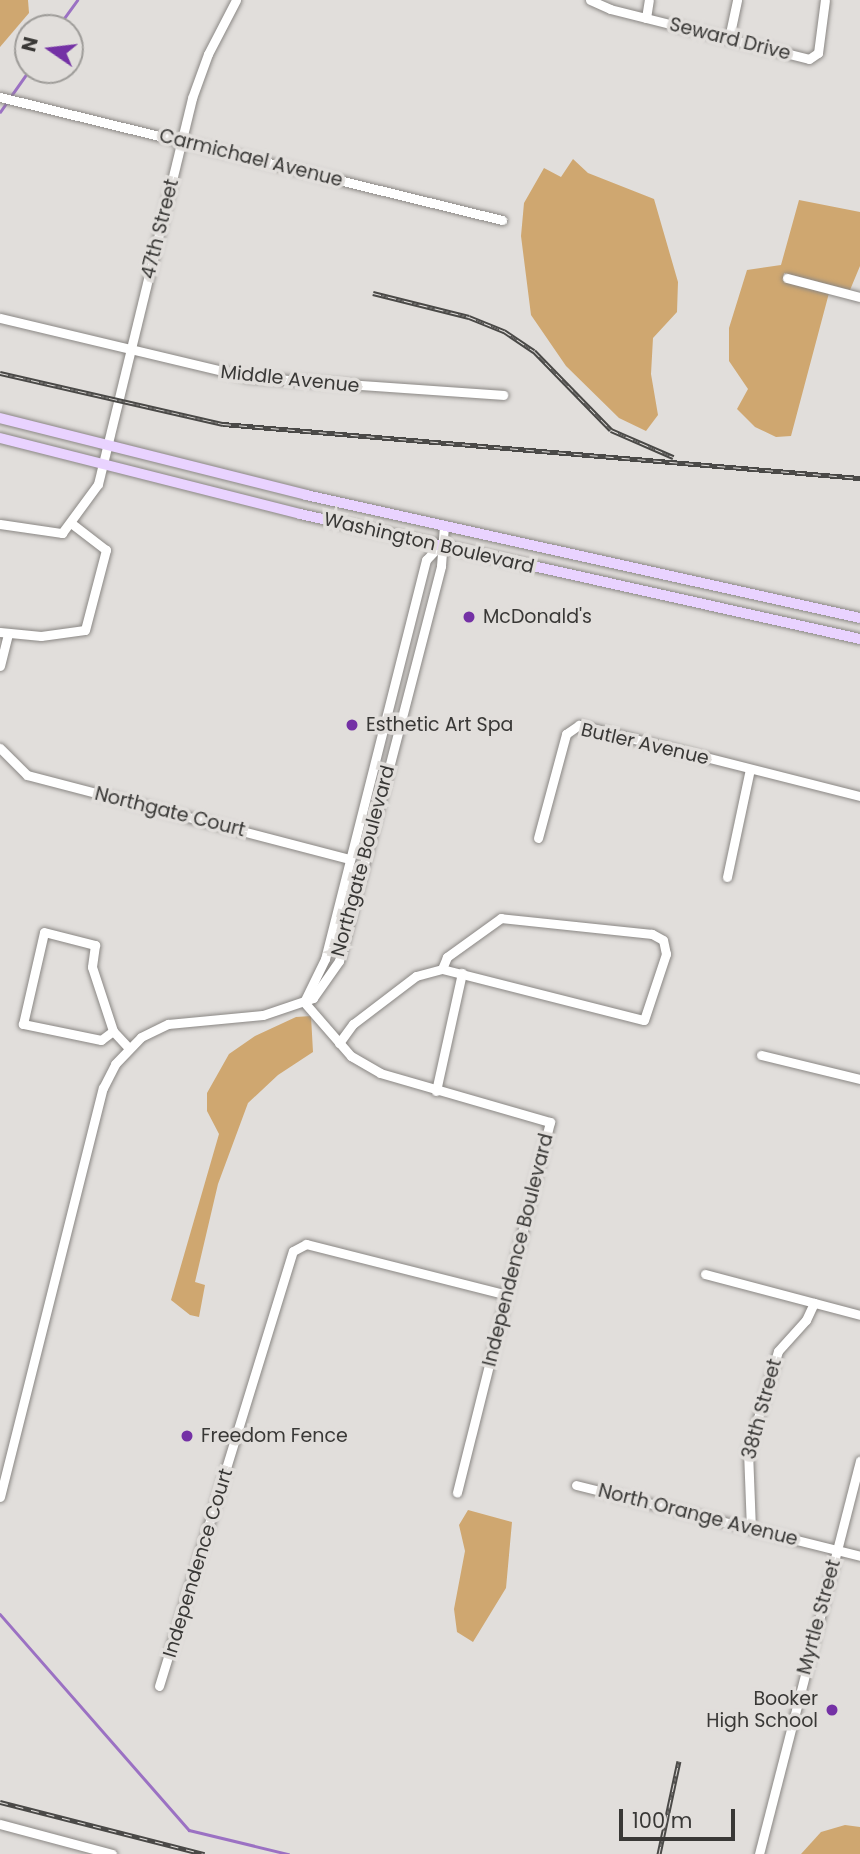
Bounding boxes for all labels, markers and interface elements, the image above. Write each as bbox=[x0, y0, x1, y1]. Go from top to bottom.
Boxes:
street label: Seward Drive bbox=[667, 13, 793, 65]
north arrow bbox=[14, 14, 84, 84]
text: N bbox=[15, 34, 45, 54]
street label: Carmichael Avenue bbox=[157, 124, 345, 192]
street label: 47th Street bbox=[137, 177, 183, 281]
street label: Middle Avenue bbox=[219, 360, 361, 398]
street label: Washington Boulevard bbox=[322, 508, 536, 578]
place label: McDonald's bbox=[483, 606, 592, 628]
marker: McDonald's bbox=[461, 609, 477, 625]
place label: Esthetic Art Spa bbox=[366, 714, 513, 736]
marker: Esthetic Art Spa bbox=[344, 717, 360, 733]
street label: Butler Avenue bbox=[579, 718, 711, 770]
street label: Northgate Boulevard bbox=[326, 763, 400, 959]
street label: Northgate Court bbox=[92, 782, 248, 842]
street label: Independence Boulevard bbox=[478, 1131, 558, 1369]
street label: 38th Street bbox=[738, 1356, 786, 1462]
place label: Freedom Fence bbox=[201, 1425, 348, 1447]
marker: Freedom Fence bbox=[179, 1428, 195, 1444]
street label: Independence Court bbox=[158, 1466, 238, 1660]
street label: North Orange Avenue bbox=[596, 1479, 800, 1551]
street label: Myrtle Street bbox=[793, 1557, 845, 1677]
place label: Booker High School bbox=[706, 1688, 818, 1732]
marker: Booker High School bbox=[824, 1702, 840, 1718]
scale bar bbox=[622, 1794, 738, 1838]
text: 100 m bbox=[632, 1806, 692, 1835]

